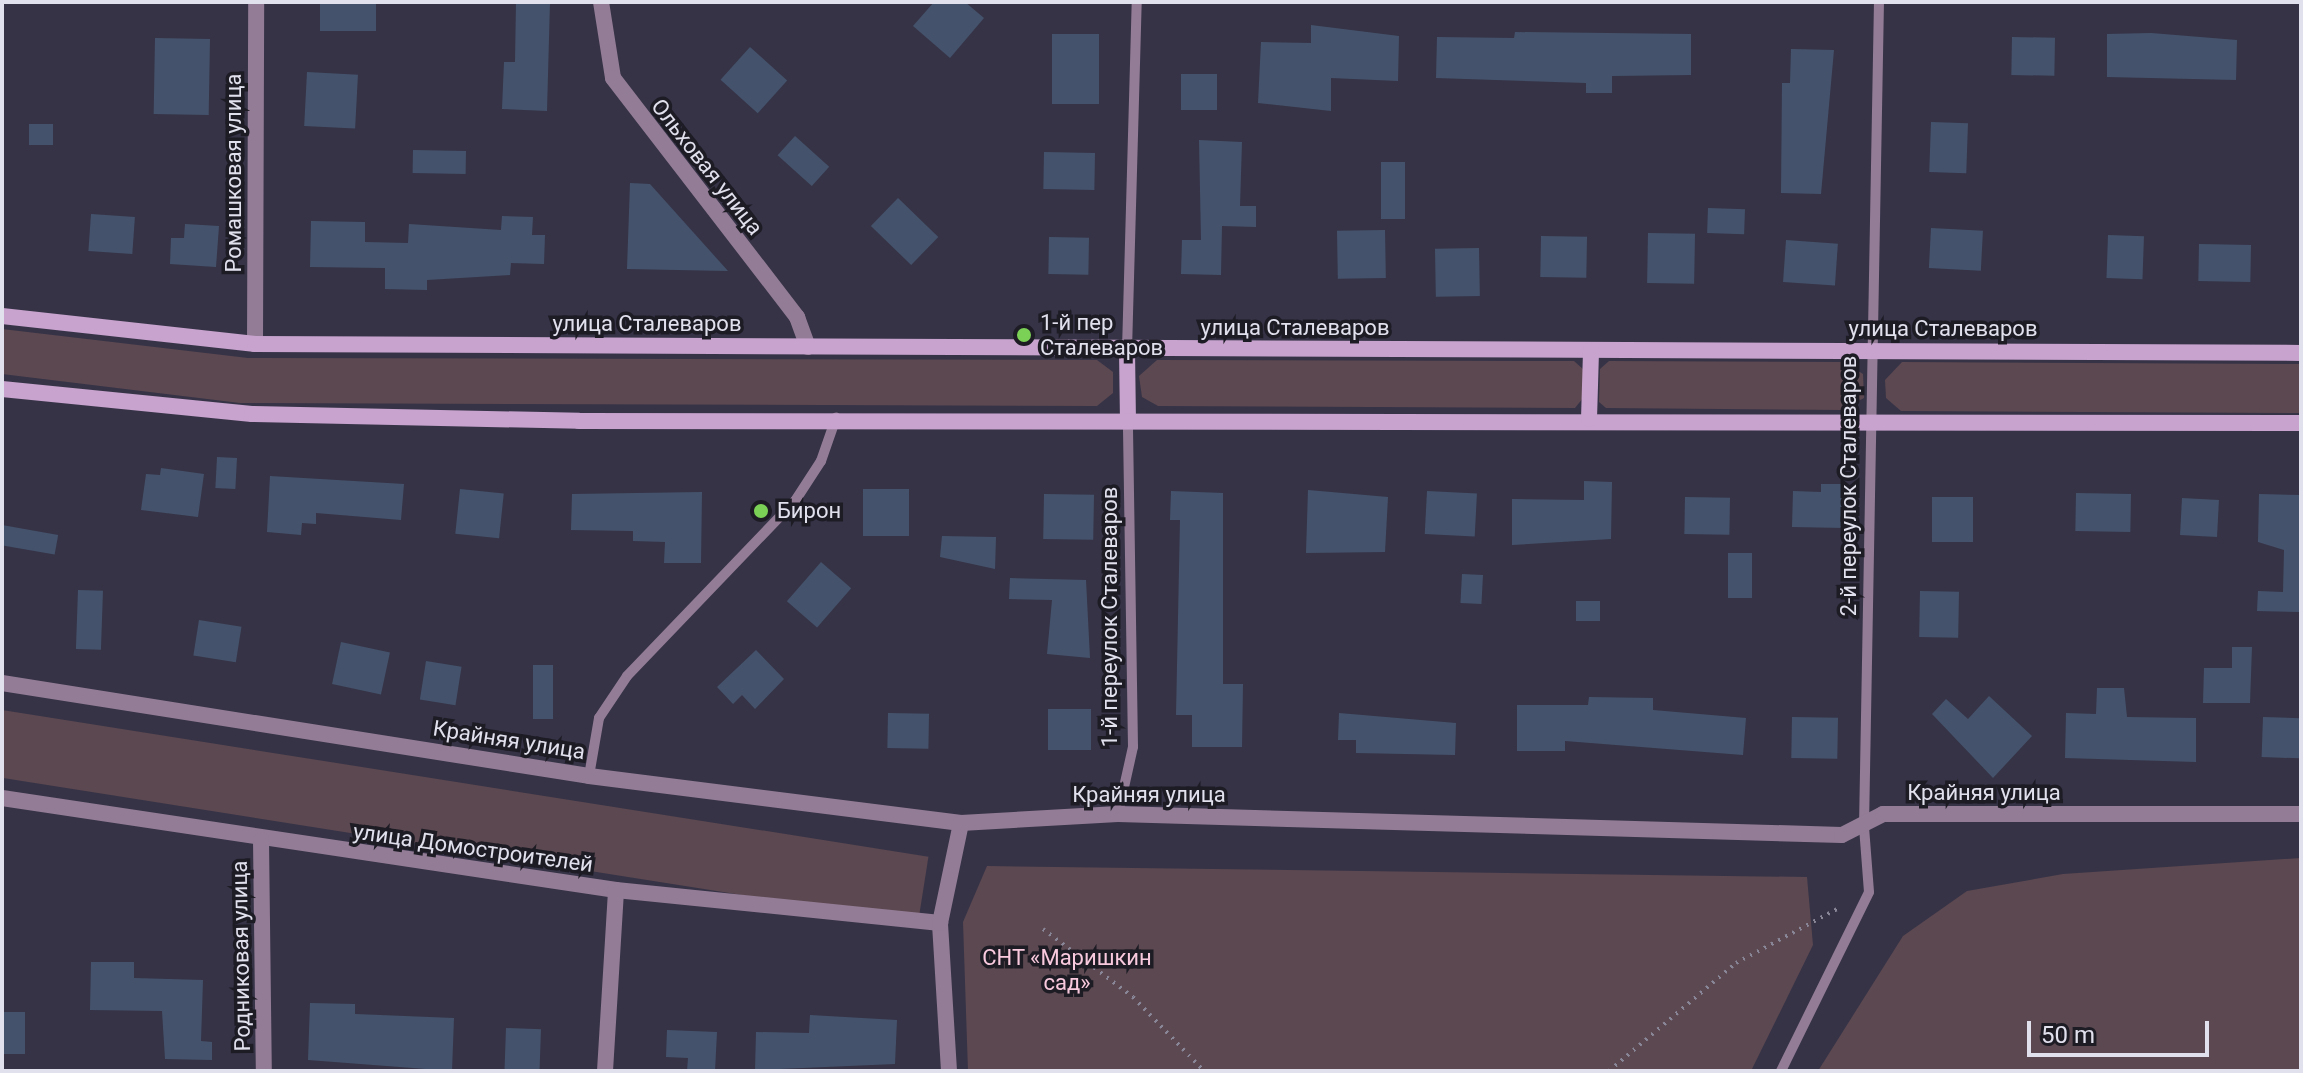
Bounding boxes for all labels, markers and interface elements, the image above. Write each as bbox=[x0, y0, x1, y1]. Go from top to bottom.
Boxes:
street label: Ромашковая улица bbox=[221, 73, 247, 273]
street label: Ольховая улица bbox=[646, 94, 768, 240]
place label: 1-й пер Сталеваров bbox=[1040, 309, 1163, 360]
street label: улица Сталеваров bbox=[553, 311, 741, 337]
street label: улица Сталеваров bbox=[1201, 315, 1389, 341]
street label: улица Сталеваров bbox=[1849, 316, 2037, 342]
marker: 1-й пер Сталеваров bbox=[1015, 326, 1033, 344]
street label: 2-й переулок Сталеваров bbox=[1836, 356, 1862, 616]
street label: 1-й переулок Сталеваров bbox=[1097, 487, 1123, 747]
place label: Бирон bbox=[777, 498, 841, 524]
marker: Бирон bbox=[752, 502, 770, 520]
street label: Крайняя улица bbox=[431, 715, 587, 765]
street label: Крайняя улица bbox=[1907, 780, 2061, 806]
street label: Крайняя улица bbox=[1072, 782, 1226, 808]
street label: улица Домостроителей bbox=[351, 818, 595, 878]
street label: Родниковая улица bbox=[226, 860, 256, 1052]
park label: СНТ «Маришкин сад» bbox=[982, 944, 1152, 996]
scale bar bbox=[2031, 1005, 2213, 1055]
text: 50 m bbox=[2041, 1021, 2095, 1049]

